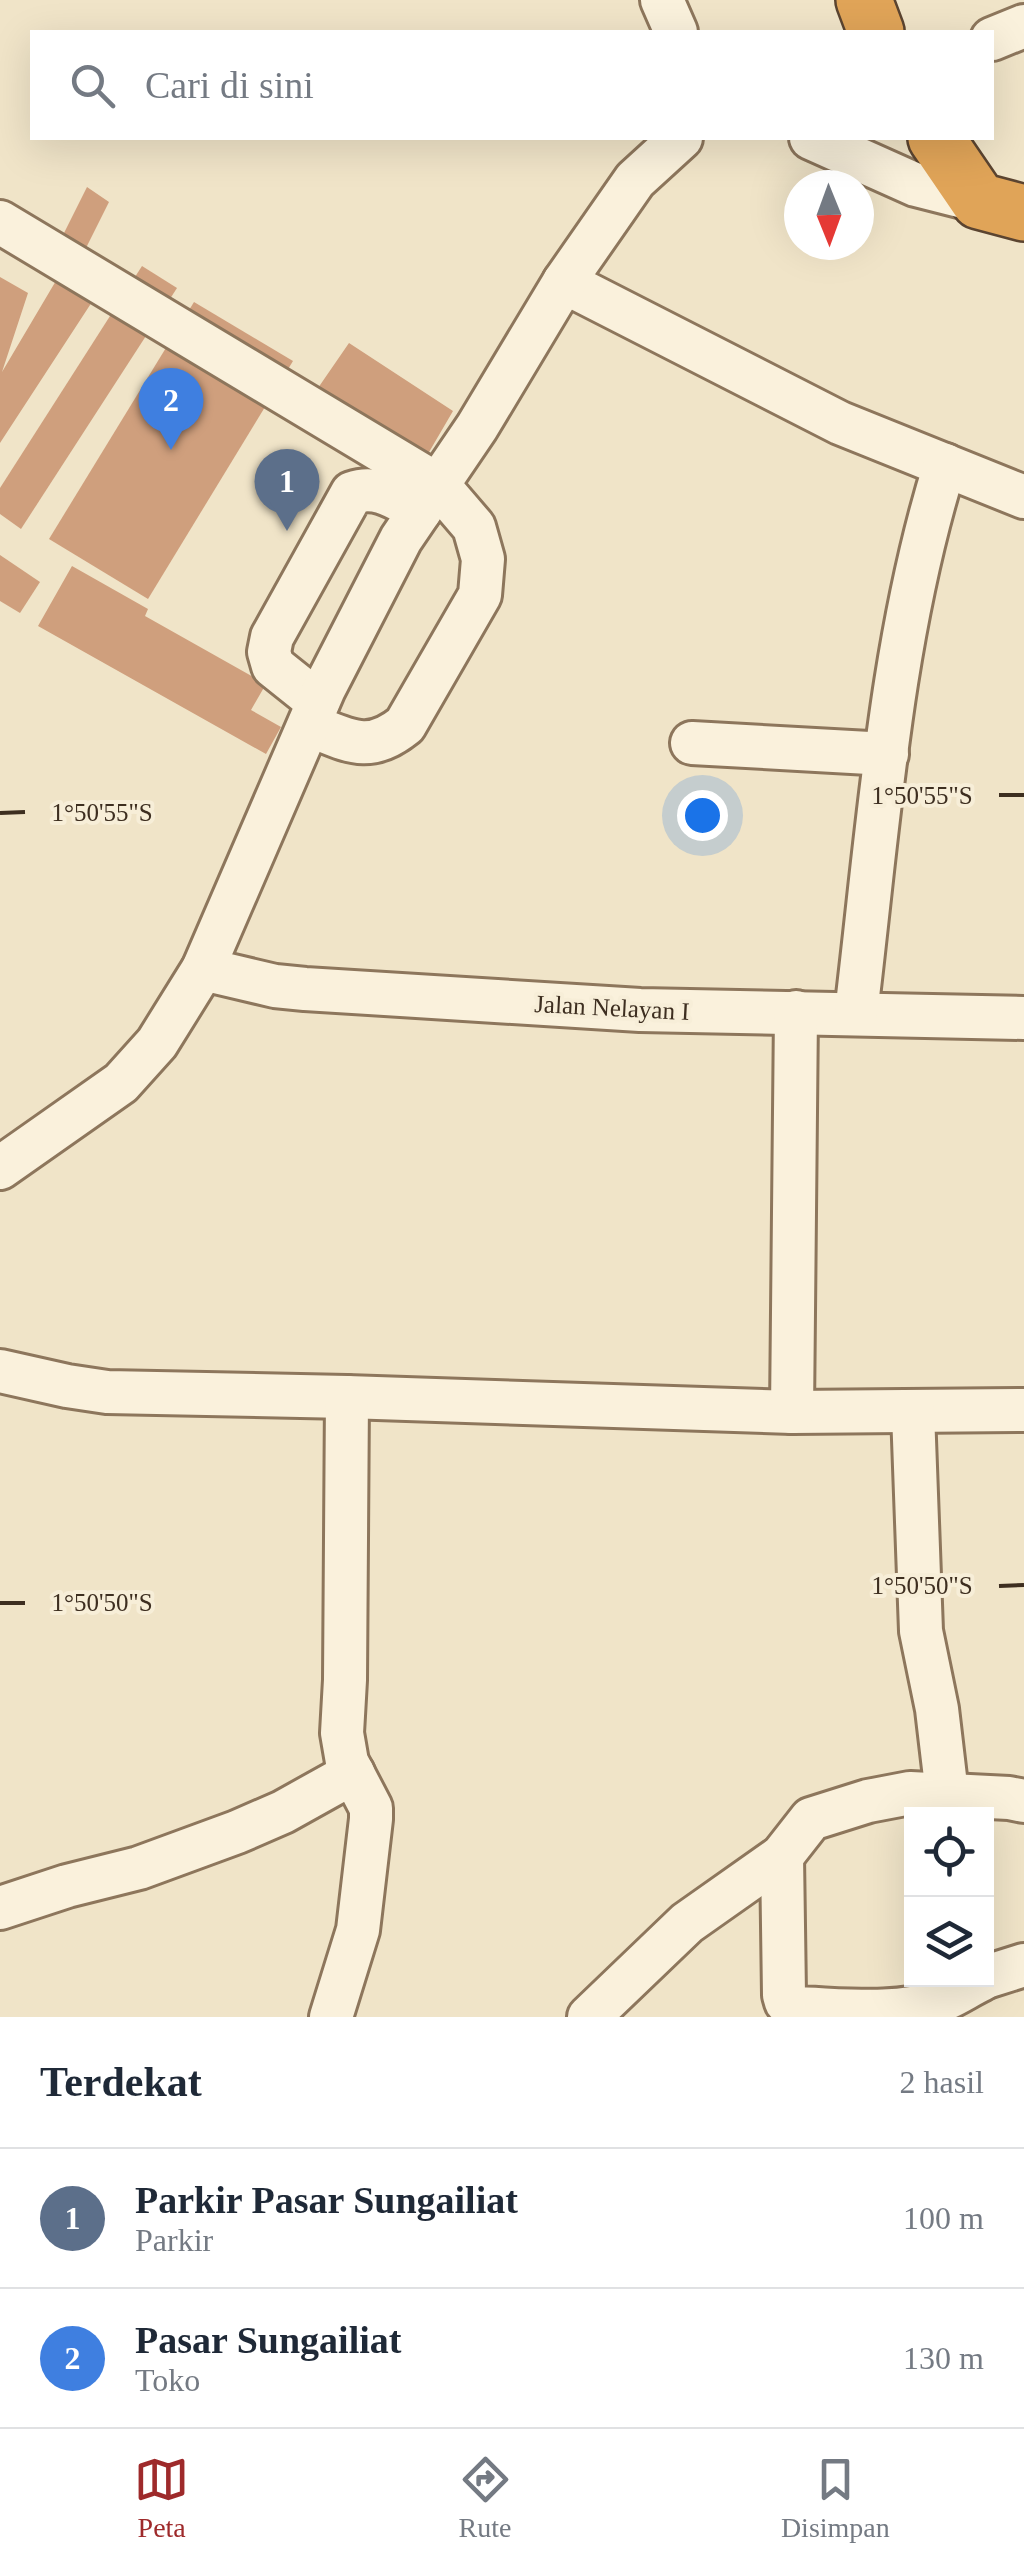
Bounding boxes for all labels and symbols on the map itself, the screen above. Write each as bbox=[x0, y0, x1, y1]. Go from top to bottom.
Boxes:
north arrow bbox=[784, 170, 874, 260]
pin: 2 bbox=[138, 368, 204, 450]
pin: 1 bbox=[254, 448, 320, 531]
text: 1°50'55"S bbox=[871, 782, 973, 809]
your location bbox=[677, 790, 728, 841]
text: 1°50'55"S bbox=[51, 799, 153, 826]
street label: Jalan Nelayan I bbox=[534, 990, 690, 1025]
text: 1°50'50"S bbox=[871, 1572, 973, 1599]
text: 1°50'50"S bbox=[51, 1589, 153, 1616]

